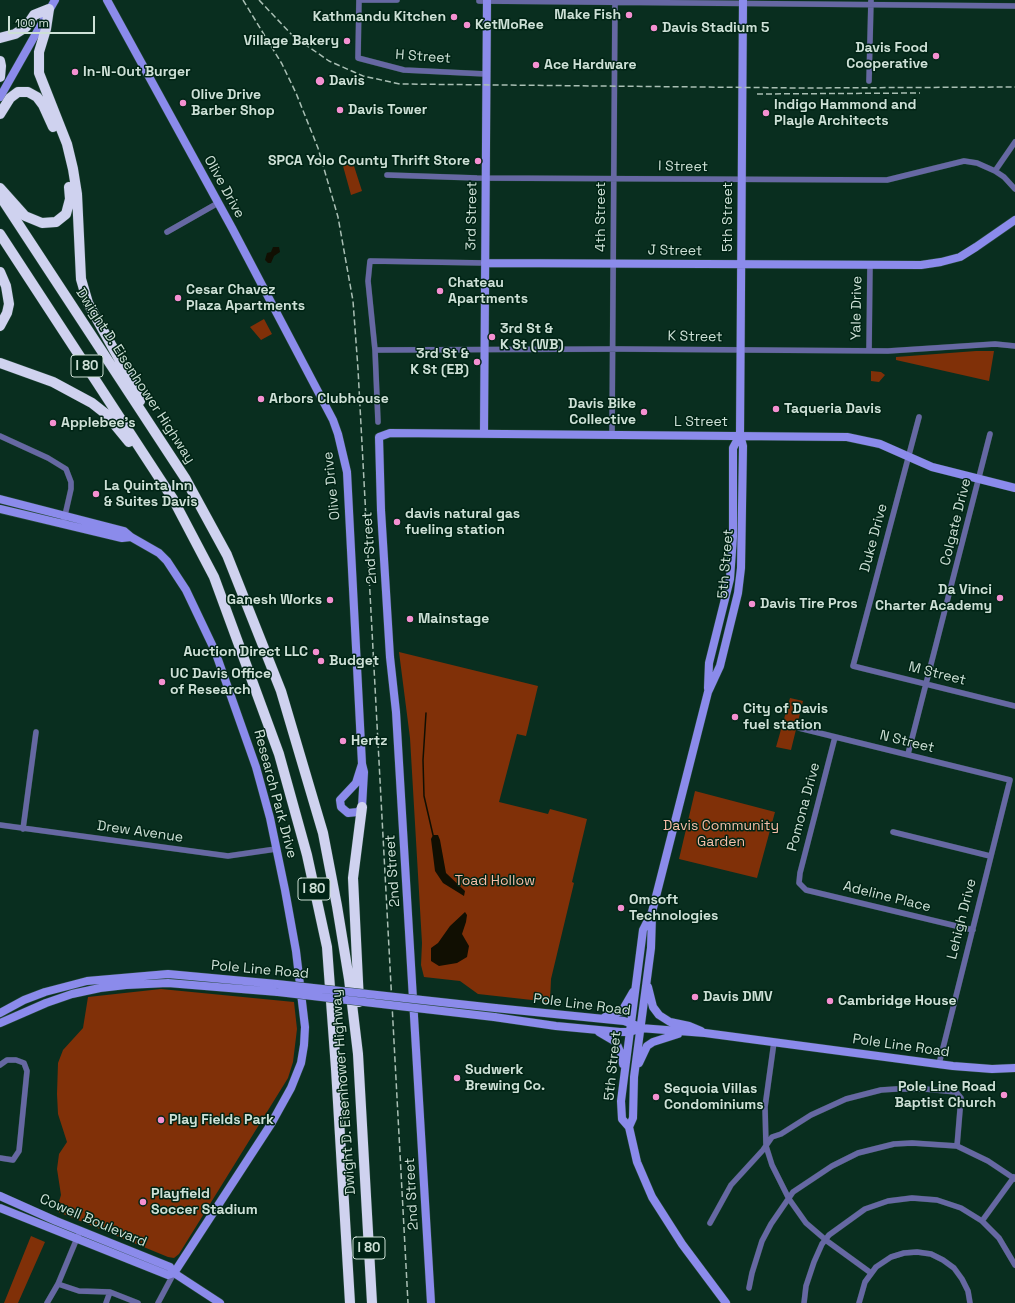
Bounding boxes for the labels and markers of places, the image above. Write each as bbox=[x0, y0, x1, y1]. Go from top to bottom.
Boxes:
place label: Make Fish bbox=[554, 7, 621, 23]
place label: Kathmandu Kitchen bbox=[313, 9, 446, 25]
marker: Make Fish bbox=[624, 10, 634, 20]
marker: Kathmandu Kitchen bbox=[449, 12, 459, 22]
place label: KetMoRee bbox=[475, 17, 544, 33]
marker: KetMoRee bbox=[462, 20, 472, 30]
place label: Davis Stadium 5 bbox=[662, 20, 769, 36]
marker: Davis Stadium 5 bbox=[649, 23, 659, 33]
place label: Village Bakery bbox=[244, 33, 339, 49]
marker: Village Bakery bbox=[342, 36, 352, 46]
place label: Davis Food Cooperative bbox=[846, 40, 928, 72]
marker: Davis Food Cooperative bbox=[931, 51, 941, 61]
place label: Ace Hardware bbox=[544, 57, 637, 73]
marker: Ace Hardware bbox=[531, 60, 541, 70]
place label: In-N-Out Burger bbox=[83, 64, 191, 80]
marker: In-N-Out Burger bbox=[70, 67, 80, 77]
place label: Davis bbox=[329, 73, 365, 89]
marker: Davis bbox=[314, 75, 326, 87]
place label: Olive Drive Barber Shop bbox=[191, 87, 275, 120]
place label: Indigo Hammond and Playle Architects bbox=[774, 97, 917, 130]
marker: Olive Drive Barber Shop bbox=[178, 98, 188, 108]
place label: Davis Tower bbox=[348, 102, 427, 118]
marker: Davis Tower bbox=[335, 105, 345, 115]
marker: Indigo Hammond and Playle Architects bbox=[761, 108, 771, 118]
place label: SPCA Yolo County Thrift Store bbox=[268, 153, 470, 169]
marker: SPCA Yolo County Thrift Store bbox=[473, 156, 483, 166]
place label: Chateau Apartments bbox=[448, 275, 528, 308]
place label: Cesar Chavez Plaza Apartments bbox=[186, 282, 305, 314]
marker: Chateau Apartments bbox=[435, 286, 445, 296]
marker: Cesar Chavez Plaza Apartments bbox=[173, 293, 183, 303]
place label: 3rd St & K St (WB) bbox=[500, 321, 564, 354]
marker: 3rd St & K St (WB) bbox=[487, 332, 497, 342]
place label: 3rd St & K St (EB) bbox=[410, 346, 469, 378]
marker: 3rd St & K St (EB) bbox=[472, 357, 482, 367]
place label: Arbors Clubhouse bbox=[269, 391, 389, 407]
marker: Arbors Clubhouse bbox=[256, 394, 266, 404]
place label: Davis Bike Collective bbox=[568, 396, 636, 428]
place label: Taqueria Davis bbox=[784, 401, 881, 417]
marker: Taqueria Davis bbox=[771, 404, 781, 414]
marker: Davis Bike Collective bbox=[639, 407, 649, 417]
place label: Applebee's bbox=[61, 415, 136, 431]
marker: Applebee's bbox=[48, 418, 58, 428]
place label: La Quinta Inn & Suites Davis bbox=[104, 478, 198, 510]
marker: La Quinta Inn & Suites Davis bbox=[91, 489, 101, 499]
place label: davis natural gas fueling station bbox=[405, 506, 520, 538]
marker: davis natural gas fueling station bbox=[392, 517, 402, 527]
place label: Da Vinci Charter Academy bbox=[875, 582, 992, 614]
place label: Ganesh Works bbox=[227, 592, 322, 608]
marker: Da Vinci Charter Academy bbox=[995, 593, 1005, 603]
marker: Ganesh Works bbox=[325, 595, 335, 605]
place label: Davis Tire Pros bbox=[760, 596, 858, 612]
marker: Davis Tire Pros bbox=[747, 599, 757, 609]
place label: Mainstage bbox=[418, 611, 489, 627]
marker: Mainstage bbox=[405, 614, 415, 624]
place label: Auction Direct LLC bbox=[183, 644, 308, 660]
marker: Auction Direct LLC bbox=[311, 647, 321, 657]
place label: Budget bbox=[329, 653, 379, 669]
marker: Budget bbox=[316, 656, 326, 666]
place label: UC Davis Office of Research bbox=[170, 666, 271, 698]
marker: UC Davis Office of Research bbox=[157, 677, 167, 687]
place label: City of Davis fuel station bbox=[743, 701, 828, 734]
marker: City of Davis fuel station bbox=[730, 712, 740, 722]
place label: Hertz bbox=[351, 733, 387, 749]
marker: Hertz bbox=[338, 736, 348, 746]
place label: Omsoft Technologies bbox=[629, 892, 718, 924]
marker: Omsoft Technologies bbox=[616, 903, 626, 913]
place label: Davis DMV bbox=[703, 989, 773, 1005]
marker: Davis DMV bbox=[690, 992, 700, 1002]
place label: Cambridge House bbox=[838, 993, 957, 1009]
marker: Cambridge House bbox=[825, 996, 835, 1006]
place label: Sudwerk Brewing Co. bbox=[465, 1062, 545, 1094]
marker: Sudwerk Brewing Co. bbox=[452, 1073, 462, 1083]
place label: Pole Line Road Baptist Church bbox=[894, 1079, 996, 1112]
place label: Sequoia Villas Condominiums bbox=[664, 1081, 764, 1114]
marker: Pole Line Road Baptist Church bbox=[999, 1090, 1009, 1100]
marker: Sequoia Villas Condominiums bbox=[651, 1092, 661, 1102]
place label: Play Fields Park bbox=[169, 1112, 274, 1128]
marker: Play Fields Park bbox=[156, 1115, 166, 1125]
place label: Playfield Soccer Stadium bbox=[151, 1186, 258, 1218]
marker: Playfield Soccer Stadium bbox=[138, 1197, 148, 1207]

